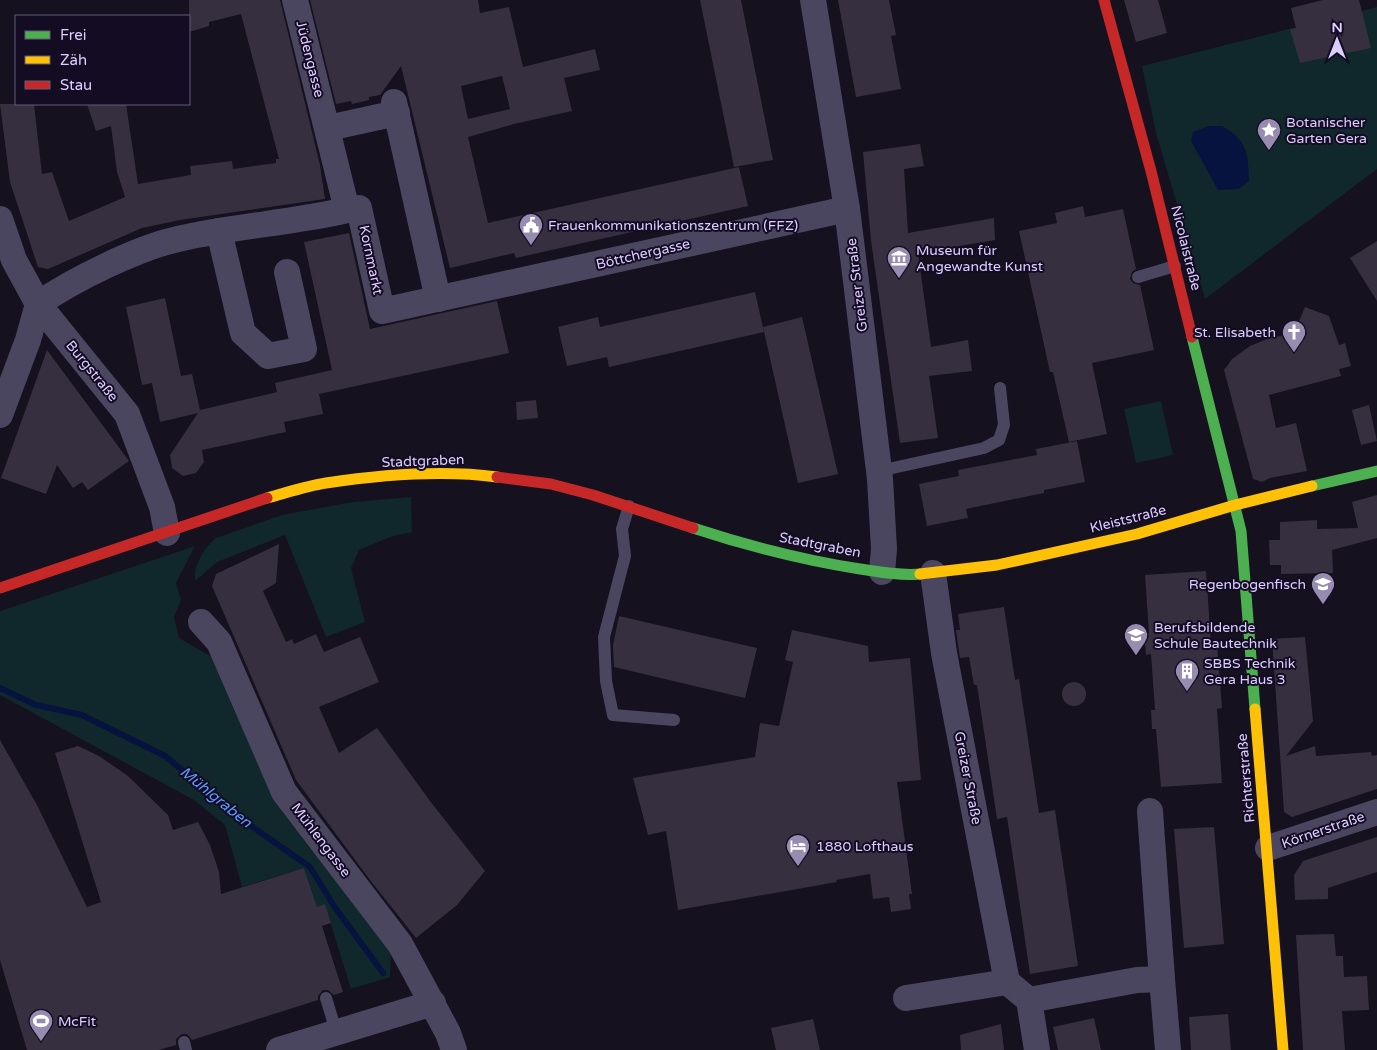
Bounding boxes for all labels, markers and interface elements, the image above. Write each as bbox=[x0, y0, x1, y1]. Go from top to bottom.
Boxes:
legend bbox=[15, 15, 190, 105]
north arrow bbox=[1312, 15, 1362, 65]
street label: Jüdengasse bbox=[292, 19, 328, 99]
text: N bbox=[1331, 19, 1343, 36]
text: Frei bbox=[60, 26, 86, 44]
text: Zäh bbox=[60, 51, 87, 69]
text: Stau bbox=[60, 76, 92, 94]
place label: Botanischer Garten Gera bbox=[1286, 114, 1367, 147]
place icon: Botanischer Garten Gera bbox=[1256, 117, 1282, 151]
street label: Nicolaistraße bbox=[1167, 204, 1205, 292]
public building icon: Frauenkommunikationszentrum (FFZ) bbox=[518, 212, 544, 246]
place label: Frauenkommunikationszentrum (FFZ) bbox=[548, 217, 798, 234]
street label: Kornmarkt bbox=[355, 224, 387, 297]
street label: Böttchergasse bbox=[594, 235, 692, 273]
street label: Greizer Straße bbox=[843, 237, 871, 333]
place label: Museum für Angewandte Kunst bbox=[916, 242, 1044, 275]
museum icon: Museum für Angewandte Kunst bbox=[886, 245, 912, 279]
church icon: St. Elisabeth bbox=[1281, 319, 1307, 353]
place label: St. Elisabeth bbox=[1194, 324, 1276, 341]
street label: Burgstraße bbox=[62, 337, 122, 405]
street label: Stadtgraben bbox=[381, 451, 465, 471]
street label: Kleiststraße bbox=[1088, 501, 1168, 537]
street label: Stadtgraben bbox=[778, 529, 862, 561]
school or university icon: Regenbogenfisch bbox=[1310, 571, 1336, 605]
place label: Regenbogenfisch bbox=[1189, 576, 1306, 593]
place label: Berufsbildende Schule Bautechnik bbox=[1154, 619, 1277, 652]
school or university icon: Berufsbildende Schule Bautechnik bbox=[1123, 622, 1149, 656]
place label: SBBS Technik Gera Haus 3 bbox=[1204, 655, 1296, 688]
building icon: SBBS Technik Gera Haus 3 bbox=[1174, 658, 1200, 692]
street label: Greizer Straße bbox=[951, 730, 985, 826]
street label: Richterstraße bbox=[1234, 733, 1258, 823]
water label: Mühlgraben bbox=[177, 763, 256, 832]
street label: Mühlengasse bbox=[288, 800, 354, 880]
street label: Körnerstraße bbox=[1279, 808, 1367, 852]
hotel icon: 1880 Lofthaus bbox=[785, 833, 811, 867]
place label: 1880 Lofthaus bbox=[816, 838, 914, 855]
sports icon: McFit bbox=[28, 1008, 54, 1042]
place label: McFit bbox=[58, 1013, 97, 1030]

